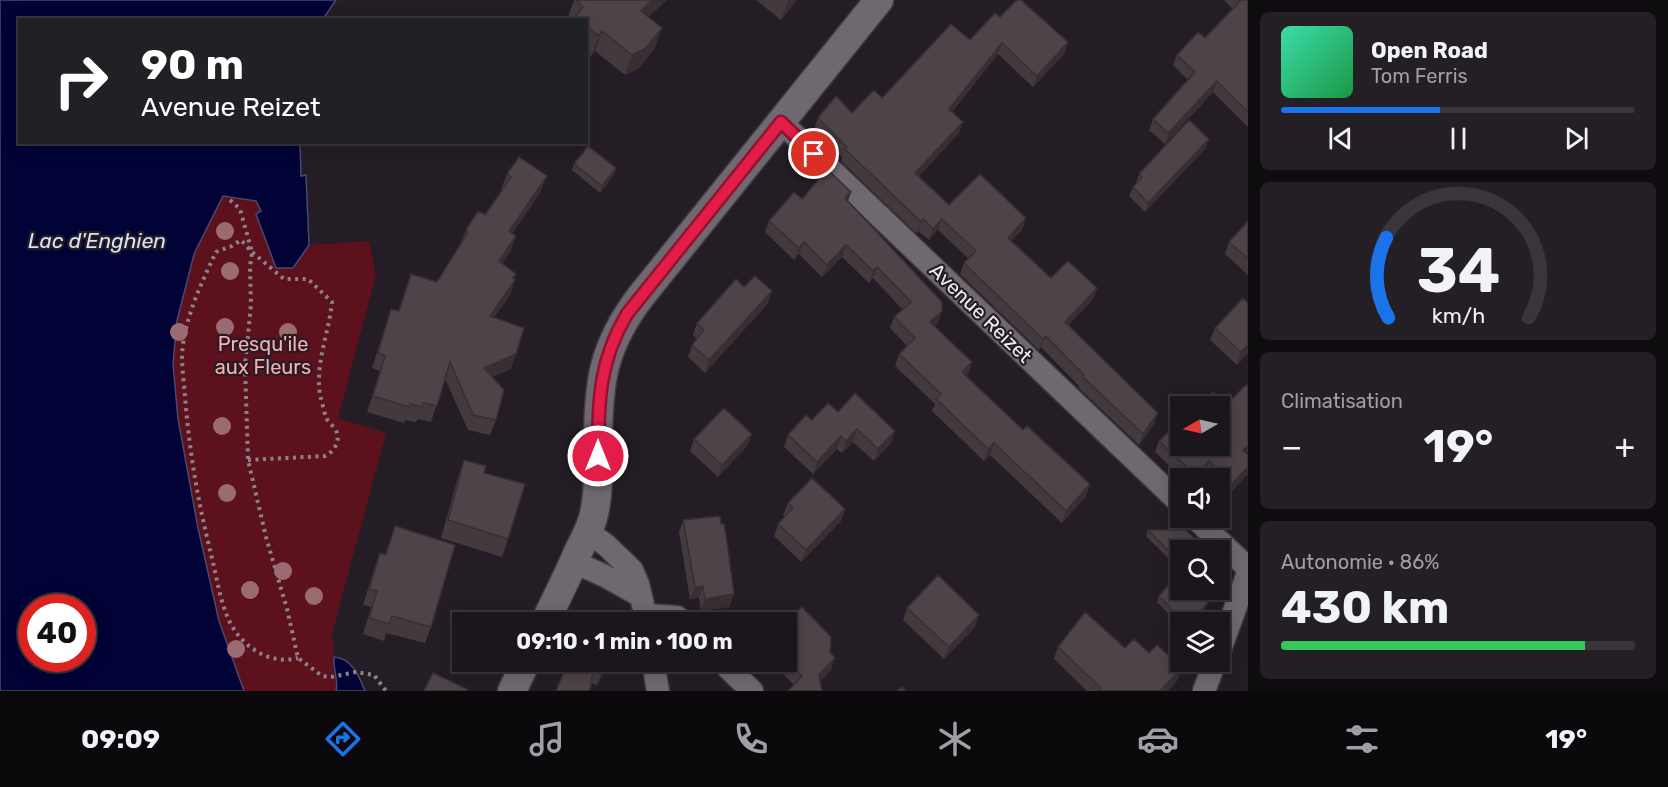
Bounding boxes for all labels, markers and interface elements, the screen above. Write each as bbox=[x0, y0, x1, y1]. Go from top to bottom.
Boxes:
text: Open Road bbox=[1371, 37, 1488, 64]
text: 90 m bbox=[141, 40, 244, 90]
icon: right bbox=[42, 42, 120, 120]
text: Tom Ferris bbox=[1371, 64, 1468, 88]
text: Avenue Reizet bbox=[141, 91, 321, 123]
icon: previous bbox=[1324, 122, 1357, 155]
icon: pause bbox=[1442, 122, 1475, 155]
icon: next bbox=[1560, 122, 1593, 155]
pin bbox=[788, 128, 839, 179]
icon: arrive bbox=[797, 137, 830, 170]
water label: Lac d'Enghien bbox=[28, 228, 166, 253]
text: 34 bbox=[1416, 234, 1500, 308]
street label: Avenue Reizet bbox=[925, 258, 1037, 368]
text: km/h bbox=[1431, 303, 1485, 328]
park label: Presqu'ile aux Fleurs bbox=[215, 332, 311, 379]
text: Climatisation bbox=[1281, 389, 1403, 413]
north arrow bbox=[1170, 396, 1230, 456]
map controls bbox=[1170, 396, 1230, 672]
text: 19° bbox=[1424, 420, 1493, 473]
position arrow bbox=[566, 424, 630, 488]
text: − bbox=[1281, 427, 1302, 466]
text: + bbox=[1614, 427, 1635, 466]
button: sound bbox=[1170, 468, 1230, 528]
button: search bbox=[1170, 540, 1230, 600]
text: Autonomie · 86% bbox=[1281, 550, 1439, 574]
text: 430 km bbox=[1281, 581, 1449, 634]
speed limit sign: 40 bbox=[18, 594, 96, 672]
button: layers bbox=[1170, 612, 1230, 672]
text: 09:10 · 1 min · 100 m bbox=[516, 628, 733, 655]
icon: directions bbox=[322, 718, 364, 760]
icon: music bbox=[526, 718, 568, 760]
icon: phone bbox=[730, 718, 772, 760]
icon: climate bbox=[934, 718, 976, 760]
icon: car bbox=[1137, 718, 1179, 760]
icon: filters bbox=[1341, 718, 1383, 760]
text: 09:09 bbox=[81, 723, 160, 755]
text: 19° bbox=[1545, 723, 1587, 755]

